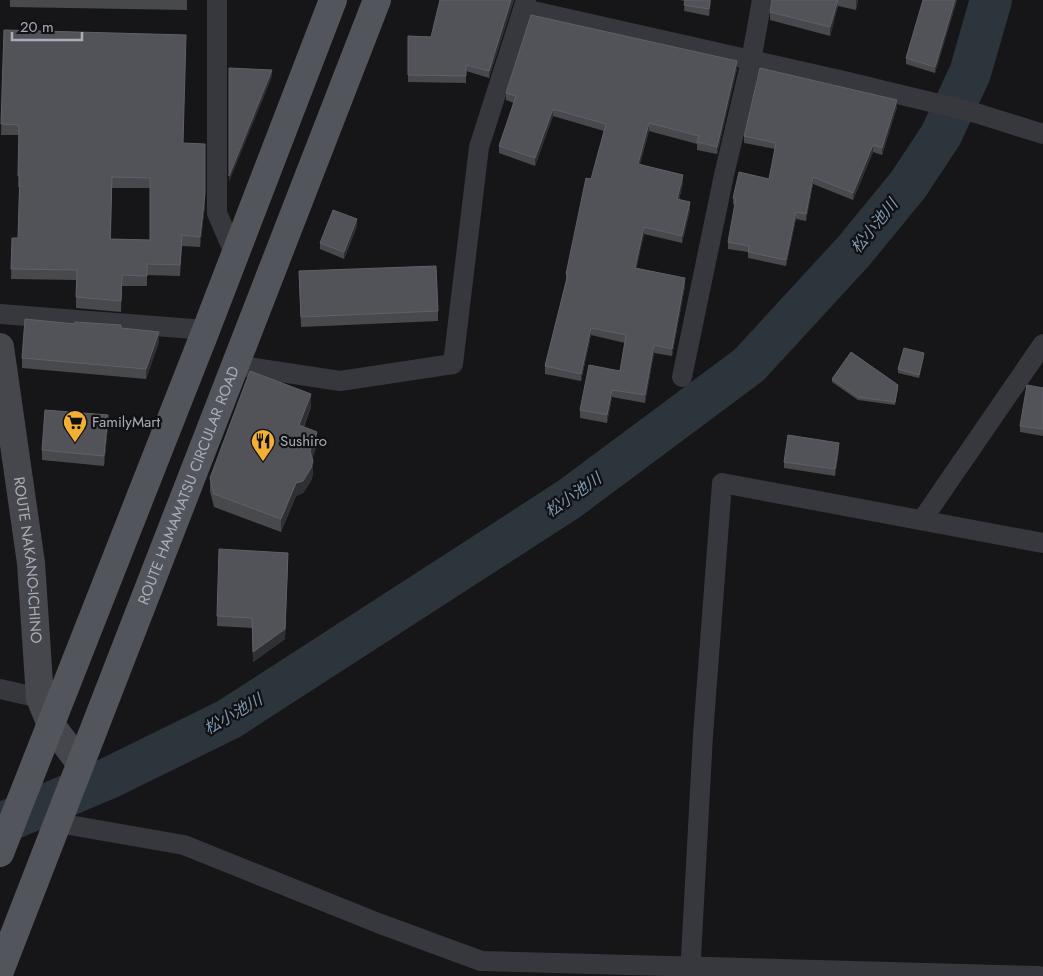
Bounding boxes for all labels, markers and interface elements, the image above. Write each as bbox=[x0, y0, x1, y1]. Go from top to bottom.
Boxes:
scale bar bbox=[12, 10, 82, 42]
text: 20 m bbox=[20, 16, 54, 38]
water label: 松小池川 bbox=[845, 192, 904, 258]
street label: ROUTE HAMAMATSU CIRCULAR ROAD bbox=[132, 363, 245, 608]
supermarket icon: FamilyMart bbox=[62, 409, 88, 443]
place label: FamilyMart bbox=[92, 411, 160, 433]
restaurant icon: Sushiro bbox=[250, 428, 276, 462]
place label: Sushiro bbox=[280, 430, 327, 452]
water label: 松小池川 bbox=[540, 466, 607, 523]
street label: ROUTE NAKANO-ICHINO bbox=[8, 475, 47, 644]
water label: 松小池川 bbox=[200, 687, 268, 740]

